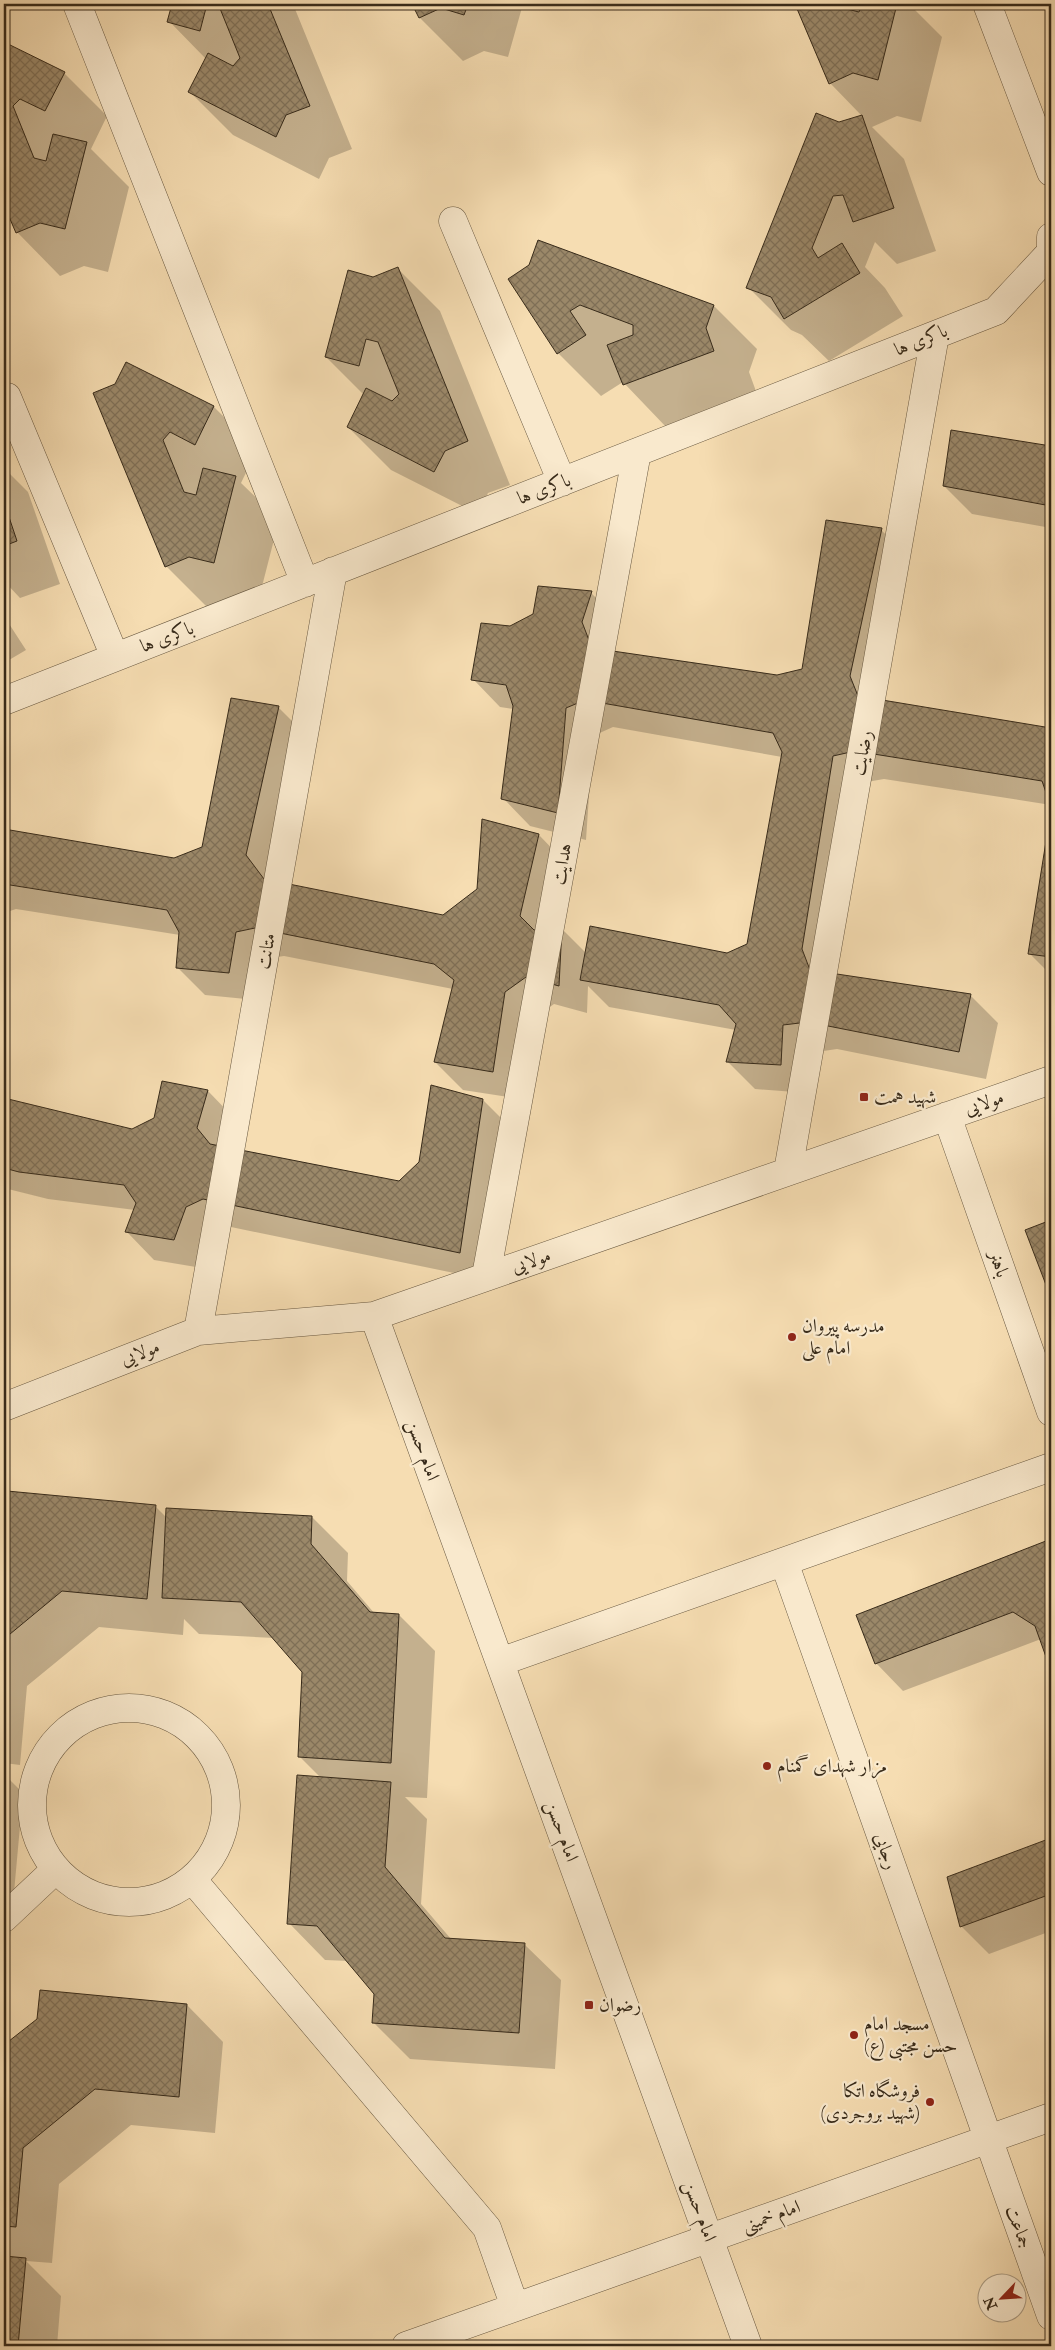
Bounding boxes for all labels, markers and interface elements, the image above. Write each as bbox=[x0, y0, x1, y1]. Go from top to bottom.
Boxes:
street label: باکری ها bbox=[891, 318, 951, 362]
street label: باکری ها bbox=[514, 468, 574, 510]
street label: باکری ها bbox=[137, 616, 197, 658]
street label: رضایت bbox=[846, 729, 878, 777]
street label: هدایت bbox=[547, 841, 577, 887]
street label: متانت bbox=[251, 931, 281, 971]
place label: شهید همت bbox=[874, 1085, 936, 1109]
street label: مولايی bbox=[961, 1085, 1007, 1122]
marker: شهید همت bbox=[858, 1091, 870, 1103]
street label: مولايی bbox=[508, 1243, 554, 1280]
street label: باهنر bbox=[983, 1245, 1015, 1281]
place label: مدرسه پیروان امام علی bbox=[802, 1314, 885, 1364]
marker: مدرسه پیروان امام علی bbox=[786, 1331, 798, 1343]
street label: مولايی bbox=[117, 1335, 163, 1372]
street label: امام حسن bbox=[397, 1416, 445, 1485]
place label: مزار شهدای گمنام bbox=[777, 1754, 887, 1782]
marker: مزار شهدای گمنام bbox=[761, 1760, 773, 1772]
street label: امام حسن bbox=[536, 1797, 584, 1866]
street label: رجایی bbox=[868, 1829, 903, 1873]
place label: رضوان bbox=[599, 1993, 641, 2017]
marker: رضوان bbox=[583, 1999, 595, 2011]
place label: مسجد امام حسن مجتبی (ع) bbox=[864, 2012, 958, 2061]
marker: مسجد امام حسن مجتبی (ع) bbox=[848, 2029, 860, 2041]
place label: فروشگاه اتکا (شهید بروجردی) bbox=[820, 2078, 920, 2125]
marker: فروشگاه اتکا (شهید بروجردی) bbox=[924, 2096, 936, 2108]
street label: امام حسن bbox=[674, 2177, 722, 2246]
street label: امام خمینی bbox=[738, 2194, 805, 2241]
street label: جماعت bbox=[1000, 2202, 1038, 2252]
north arrow bbox=[978, 2272, 1028, 2322]
text: N bbox=[980, 2294, 1001, 2313]

